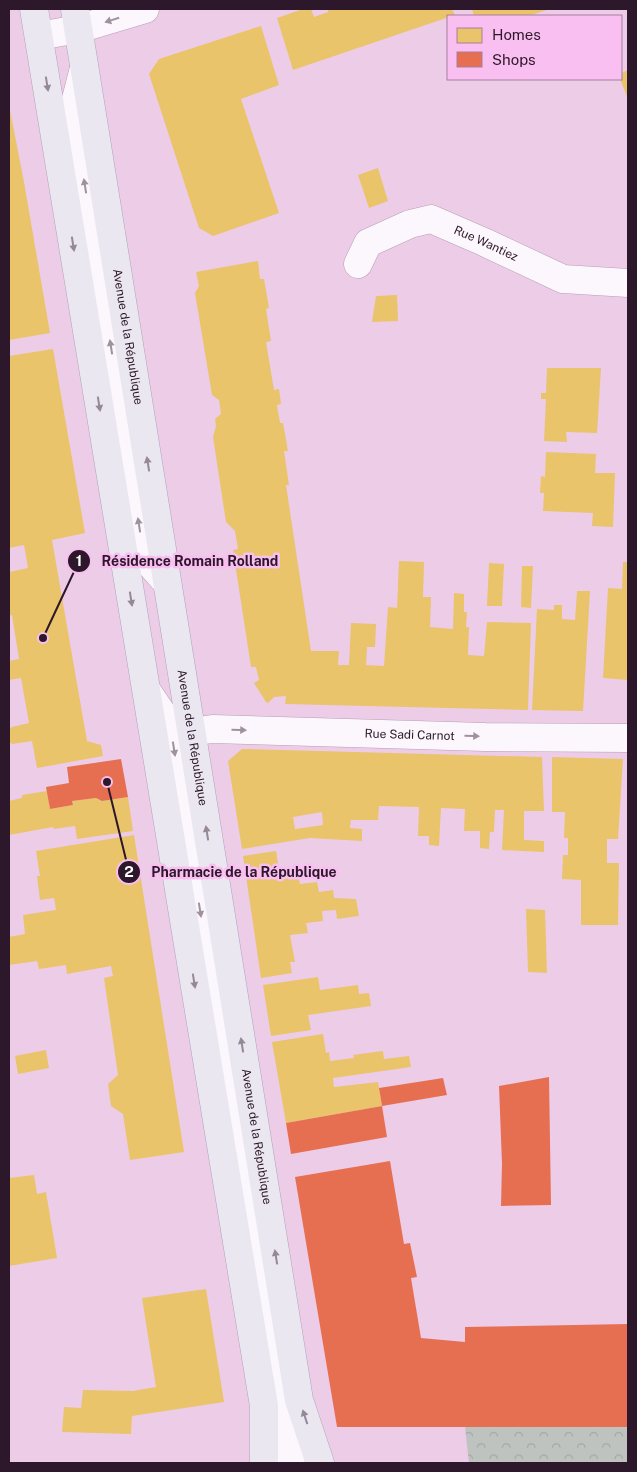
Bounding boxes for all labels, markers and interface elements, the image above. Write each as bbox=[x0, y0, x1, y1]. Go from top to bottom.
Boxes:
legend bbox=[447, 15, 622, 80]
one-way arrow bbox=[104, 17, 119, 24]
text: Homes bbox=[492, 26, 541, 43]
text: Shops bbox=[492, 51, 536, 68]
one-way arrow bbox=[43, 76, 51, 92]
one-way arrow bbox=[81, 178, 89, 194]
street label: Rue Wantiez bbox=[452, 223, 520, 264]
one-way arrow bbox=[70, 236, 78, 252]
street label: Avenue de la République bbox=[110, 268, 146, 406]
one-way arrow bbox=[106, 338, 114, 354]
one-way arrow bbox=[96, 397, 104, 413]
one-way arrow bbox=[143, 456, 151, 472]
one-way arrow bbox=[134, 516, 142, 532]
callout: Résidence Romain Rolland bbox=[67, 547, 289, 576]
text: 1 bbox=[76, 552, 82, 569]
text: Résidence Romain Rolland bbox=[102, 553, 278, 569]
one-way arrow bbox=[128, 592, 136, 608]
street label: Avenue de la République bbox=[174, 669, 210, 807]
one-way arrow bbox=[232, 726, 248, 734]
street label: Rue Sadi Carnot bbox=[364, 726, 455, 743]
one-way arrow bbox=[464, 733, 480, 741]
one-way arrow bbox=[171, 741, 179, 757]
one-way arrow bbox=[203, 824, 211, 840]
callout: Pharmacie de la République bbox=[117, 857, 347, 886]
text: 2 bbox=[124, 863, 134, 880]
text: Pharmacie de la République bbox=[151, 864, 337, 880]
one-way arrow bbox=[197, 902, 205, 918]
one-way arrow bbox=[191, 973, 199, 989]
one-way arrow bbox=[237, 1037, 245, 1053]
street label: Avenue de la République bbox=[239, 1067, 274, 1206]
one-way arrow bbox=[272, 1249, 280, 1265]
one-way arrow bbox=[300, 1409, 308, 1424]

